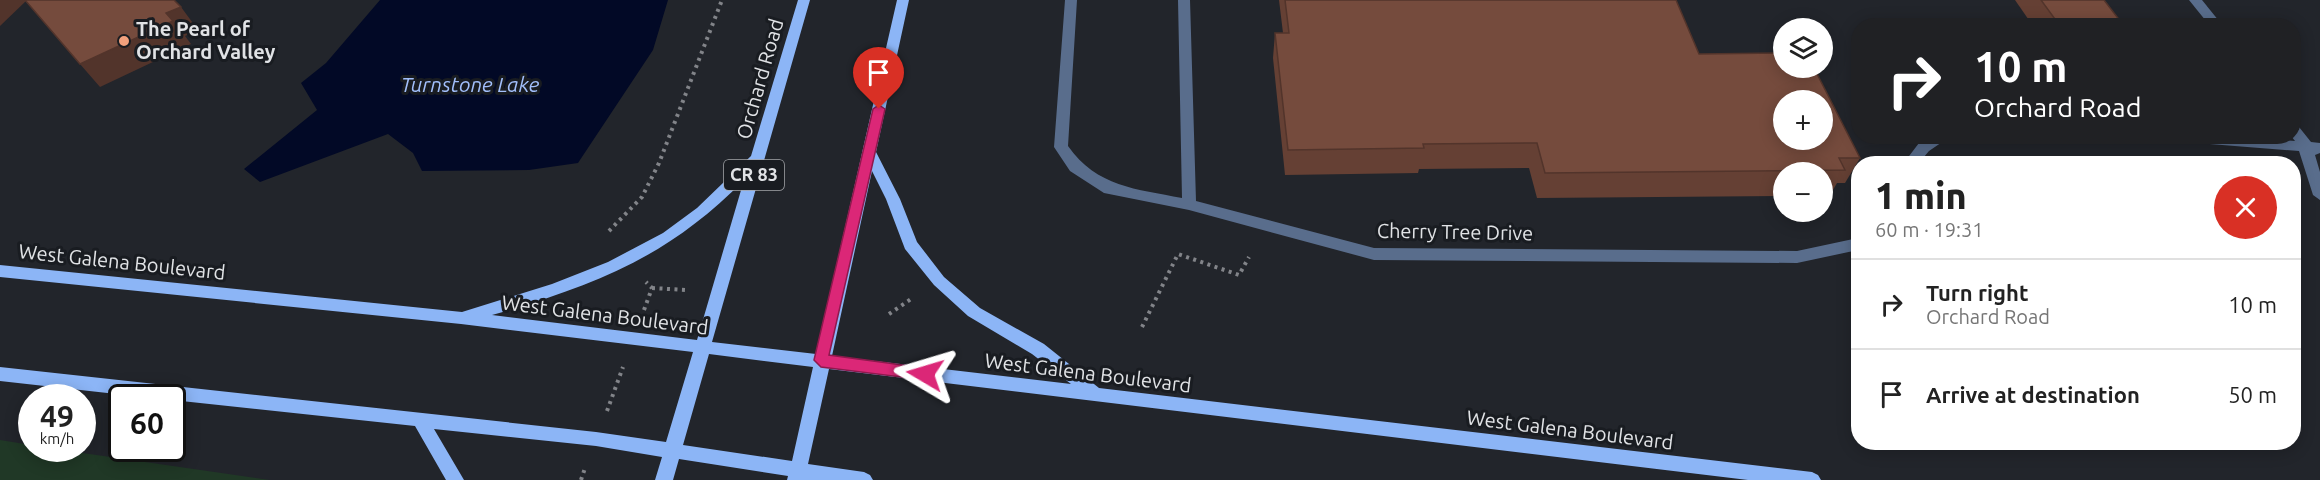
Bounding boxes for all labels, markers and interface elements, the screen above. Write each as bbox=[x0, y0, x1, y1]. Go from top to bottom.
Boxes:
street label: Orchard Road bbox=[731, 16, 788, 142]
place label: The Pearl of Orchard Valley bbox=[136, 17, 276, 63]
map controls bbox=[1773, 18, 1833, 222]
button: layers bbox=[1773, 18, 1833, 78]
marker: The Pearl of Orchard Valley bbox=[117, 34, 131, 48]
icon: right bbox=[1875, 42, 1953, 120]
text: 10 m bbox=[1974, 43, 2068, 90]
pin bbox=[853, 47, 904, 109]
icon: arrive bbox=[862, 56, 895, 89]
water label: Turnstone Lake bbox=[401, 72, 540, 96]
button: + bbox=[1773, 90, 1833, 150]
text: Orchard Road bbox=[1974, 92, 2141, 122]
road number: CR 83 bbox=[724, 160, 784, 190]
button: − bbox=[1773, 162, 1833, 222]
text: 1 min bbox=[1875, 175, 1967, 216]
button: close bbox=[2214, 176, 2277, 239]
text: 60 m · 19:31 bbox=[1875, 218, 1984, 241]
street label: Cherry Tree Drive bbox=[1377, 219, 1533, 244]
street label: West Galena Boulevard bbox=[17, 239, 227, 284]
text: Turn right bbox=[1926, 280, 2028, 305]
icon: right bbox=[1875, 288, 1908, 321]
street label: West Galena Boulevard bbox=[501, 290, 710, 339]
text: 10 m bbox=[2228, 292, 2277, 317]
text: Orchard Road bbox=[1926, 305, 2050, 328]
position arrow bbox=[893, 342, 957, 406]
street label: West Galena Boulevard bbox=[984, 348, 1193, 397]
icon: arrive bbox=[1875, 378, 1908, 411]
text: Arrive at destination bbox=[1926, 382, 2140, 407]
text: 50 m bbox=[2228, 382, 2277, 407]
speed limit sign: 60 bbox=[108, 384, 186, 462]
text: 49 bbox=[40, 399, 74, 433]
street label: West Galena Boulevard bbox=[1466, 405, 1675, 454]
text: km/h bbox=[40, 430, 74, 447]

